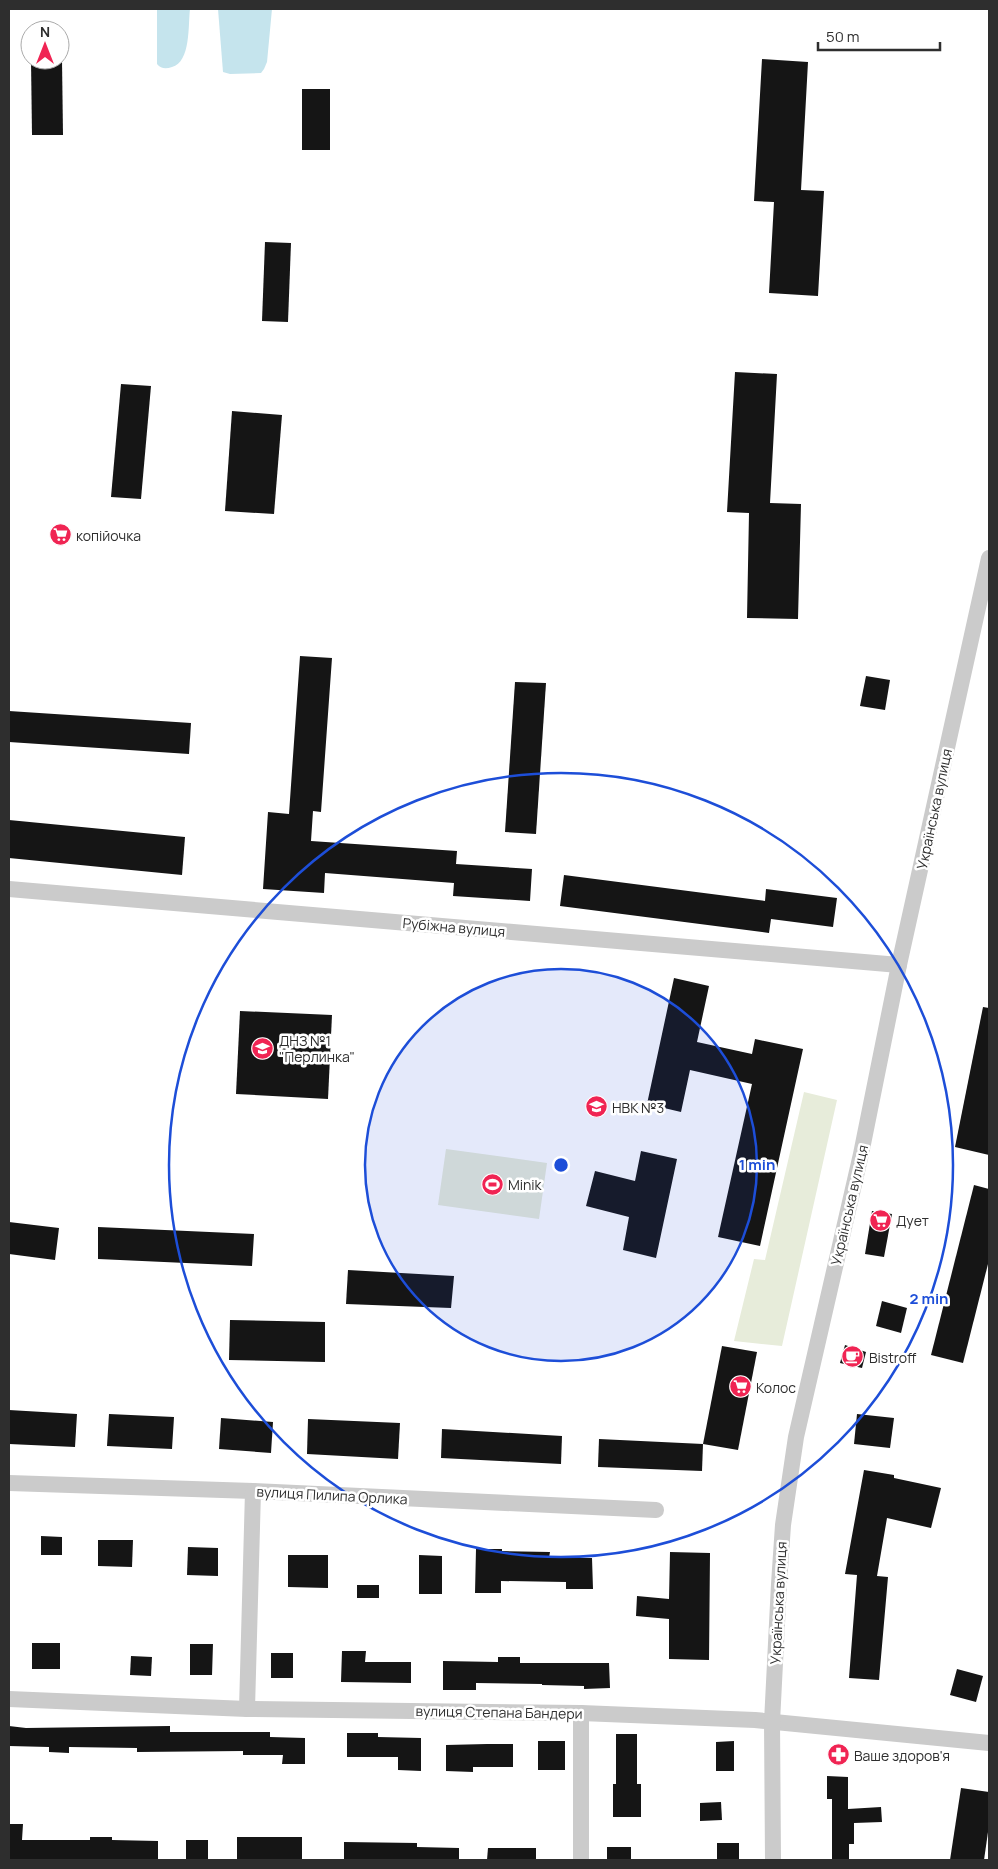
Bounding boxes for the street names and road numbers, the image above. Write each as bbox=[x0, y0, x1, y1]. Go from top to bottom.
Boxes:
street label: Українська вулиця bbox=[912, 747, 956, 871]
street label: Рубіжна вулиця bbox=[402, 913, 506, 941]
street label: Українська вулиця bbox=[826, 1143, 872, 1267]
street label: вулиця Пилипа Орлика bbox=[256, 1482, 408, 1508]
street label: Українська вулиця bbox=[765, 1541, 791, 1665]
street label: вулиця Степана Бандери bbox=[415, 1701, 583, 1723]

